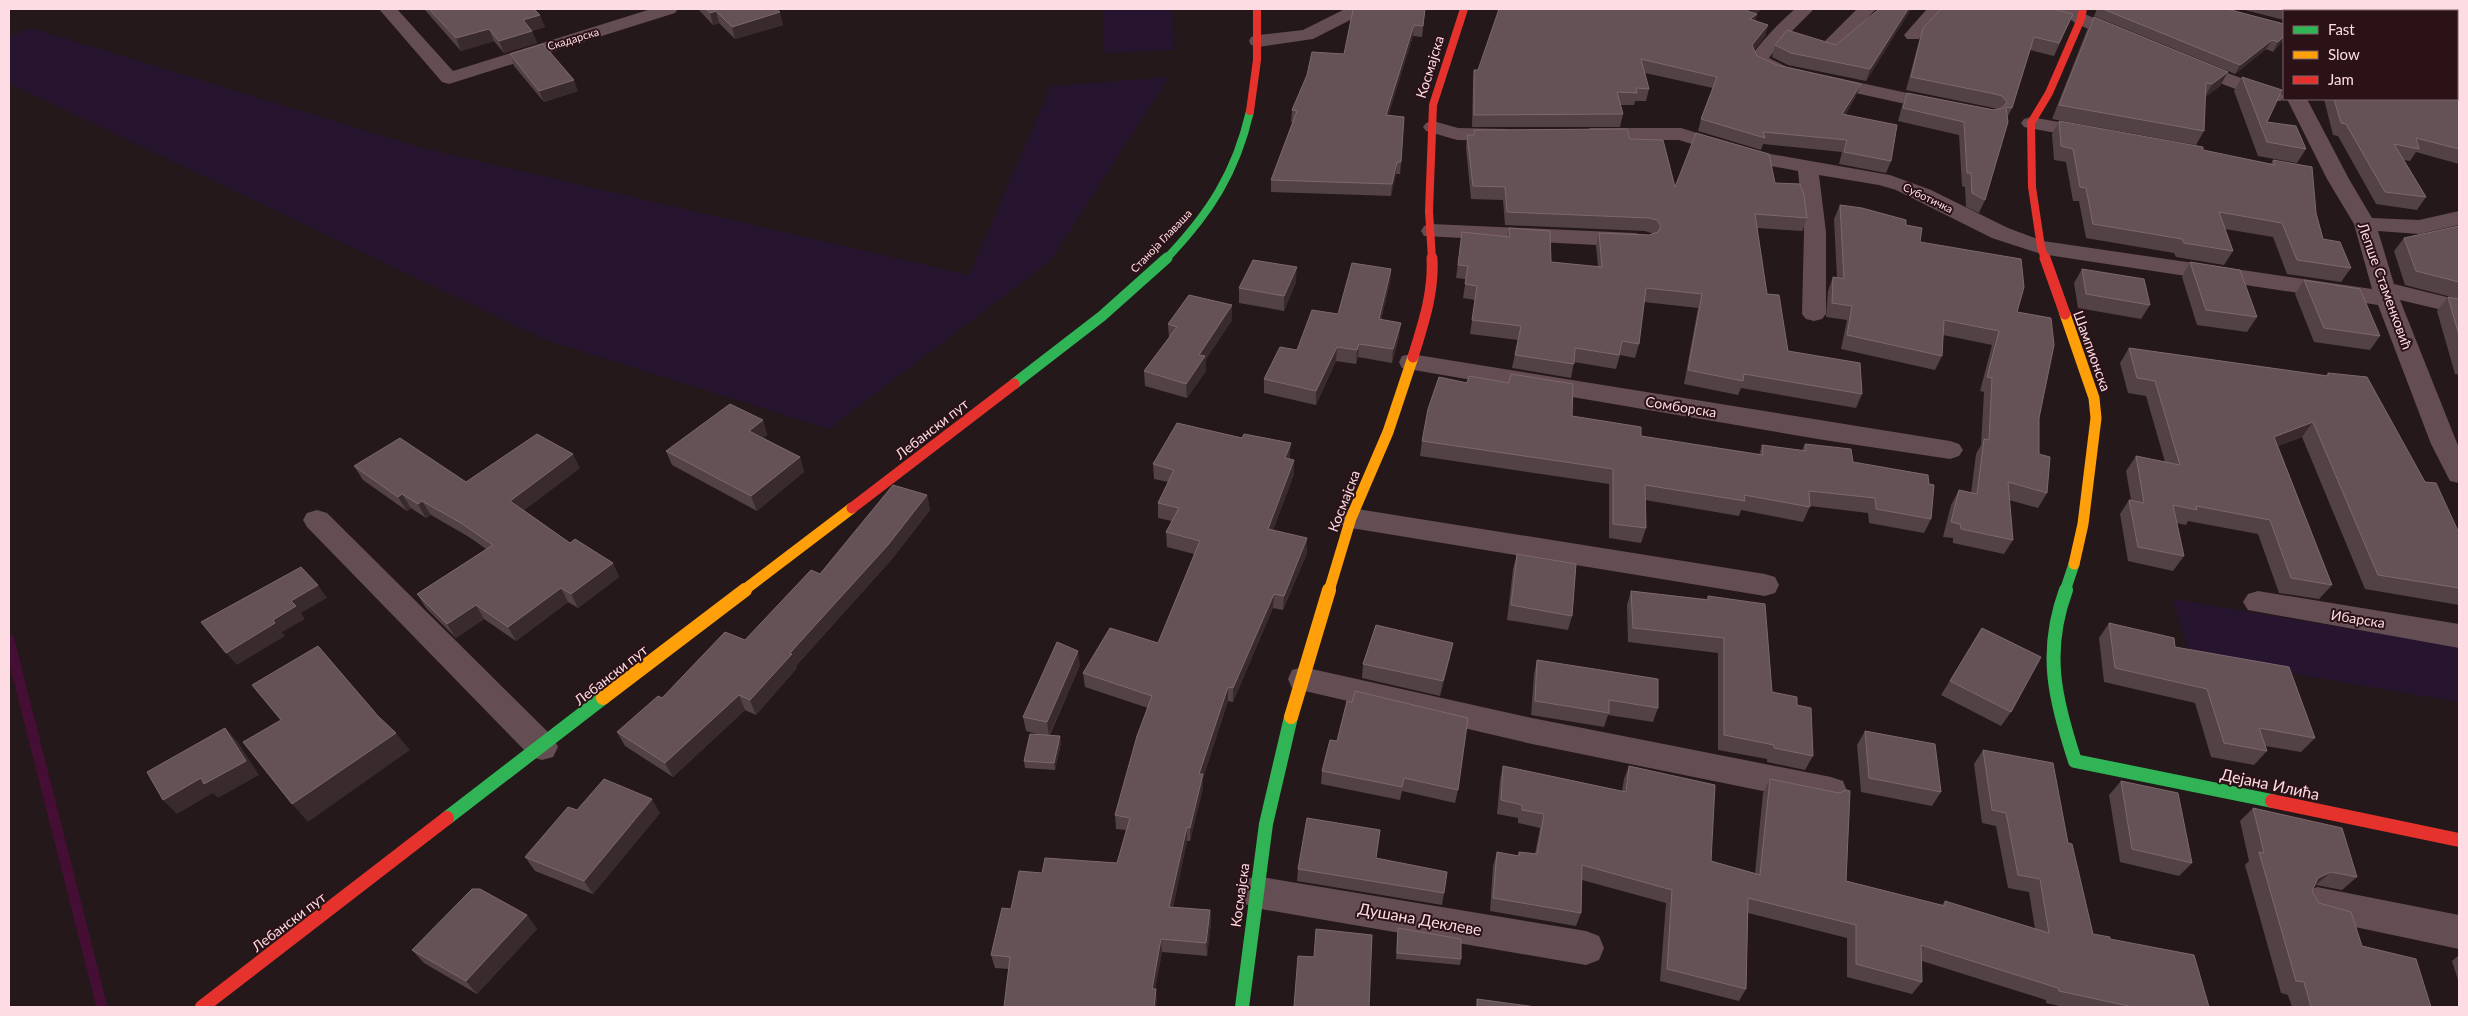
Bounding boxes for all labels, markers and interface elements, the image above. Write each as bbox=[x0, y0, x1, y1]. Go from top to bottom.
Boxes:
legend bbox=[2283, 10, 2458, 100]
text: Fast bbox=[2328, 20, 2355, 38]
street label: Скадарска bbox=[545, 25, 600, 53]
street label: Космајска bbox=[1412, 33, 1447, 100]
text: Slow bbox=[2328, 45, 2360, 63]
text: Jam bbox=[2328, 70, 2354, 88]
street label: Суботичка bbox=[1901, 180, 1955, 215]
street label: Станоја Главаша bbox=[1127, 206, 1194, 275]
street label: Лепше Стаменковић bbox=[2354, 219, 2416, 352]
street label: Шампионска bbox=[2070, 308, 2115, 393]
street label: Сомборска bbox=[1644, 392, 1718, 421]
street label: Лебански пут bbox=[891, 395, 972, 463]
street label: Космајска bbox=[1324, 468, 1363, 534]
street label: Ибарска bbox=[2330, 606, 2386, 631]
street label: Лебански пут bbox=[570, 641, 651, 709]
street label: Дејана Илића bbox=[2219, 764, 2321, 803]
street label: Космајска bbox=[1227, 862, 1252, 928]
street label: Лебански пут bbox=[248, 888, 329, 956]
street label: Душана Деклеве bbox=[1357, 898, 1483, 939]

